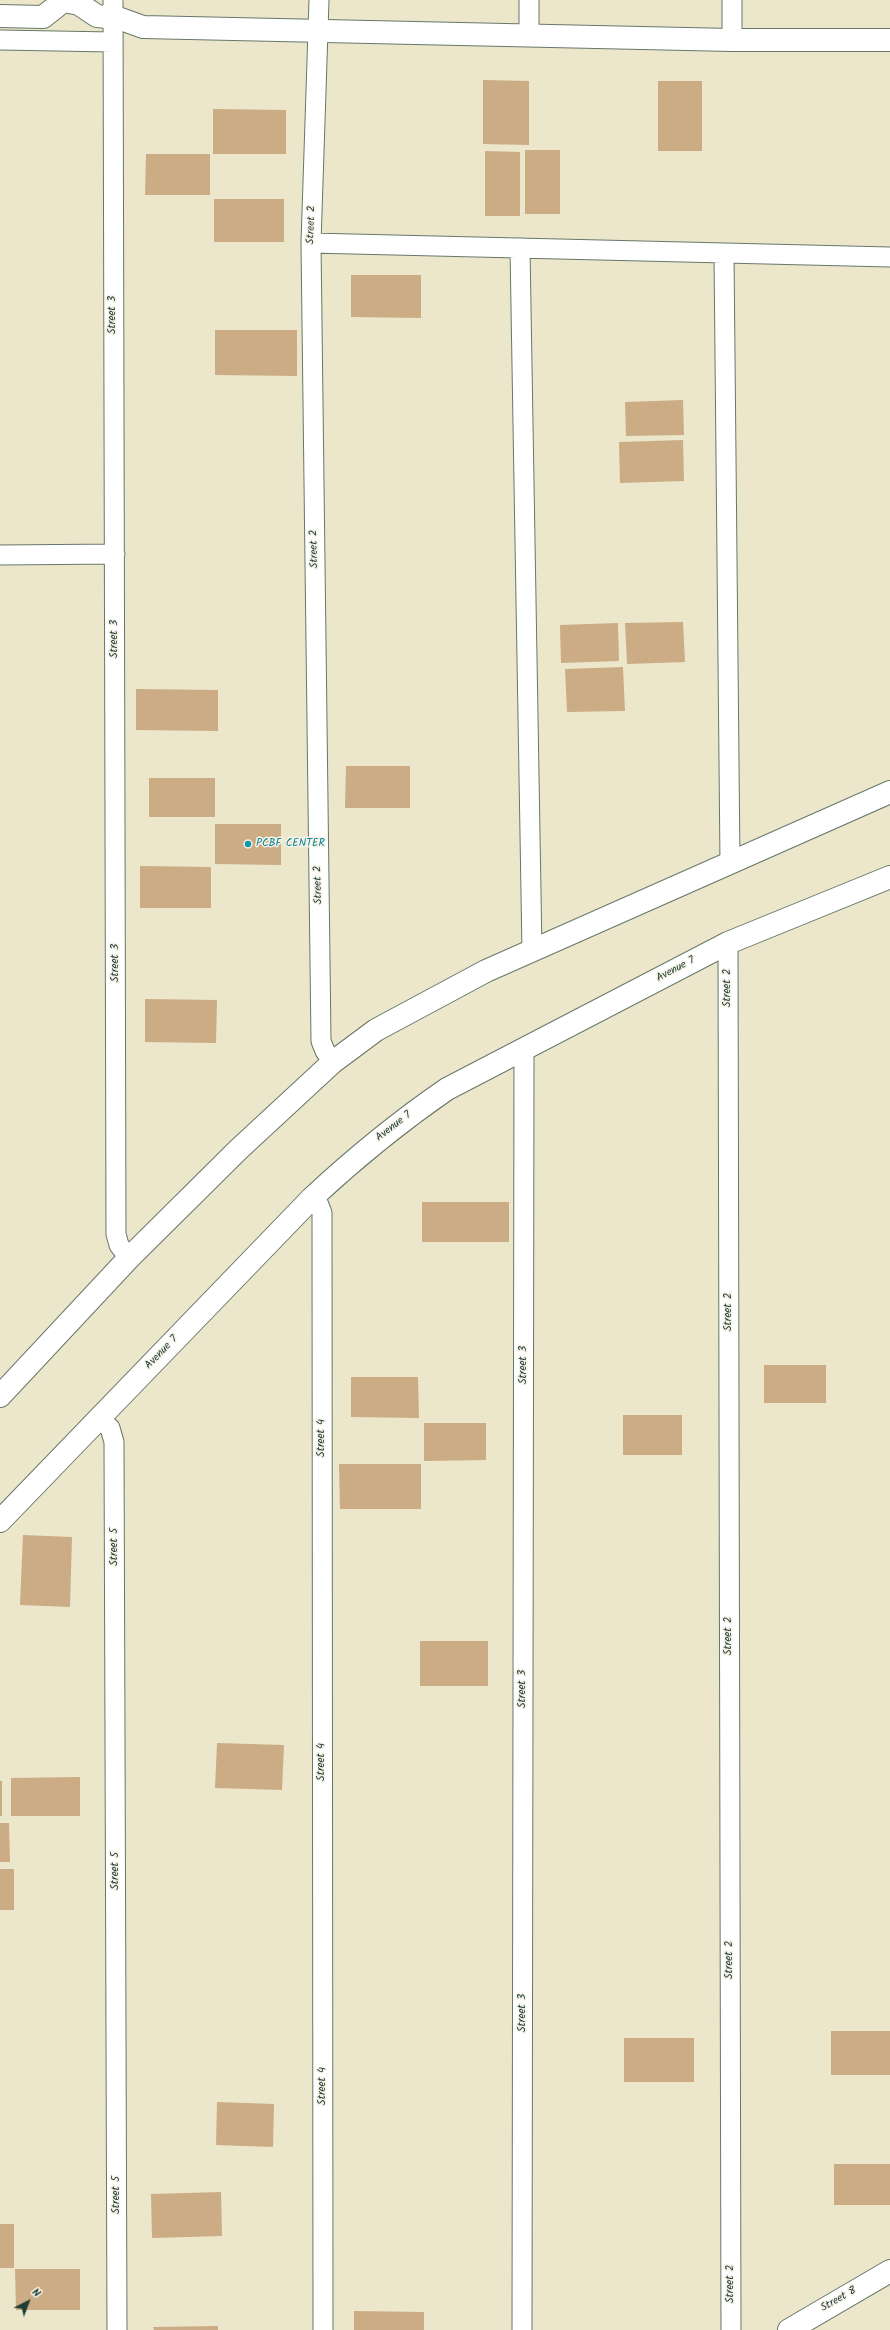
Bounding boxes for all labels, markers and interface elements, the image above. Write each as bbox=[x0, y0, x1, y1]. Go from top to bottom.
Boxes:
street label: Street 2 bbox=[305, 205, 319, 245]
street label: Street 3 bbox=[106, 296, 120, 334]
street label: Street 2 bbox=[308, 530, 322, 568]
street label: Street 3 bbox=[108, 620, 122, 658]
place label: PCBF CENTER bbox=[256, 837, 325, 851]
marker: PCBF CENTER bbox=[243, 839, 253, 849]
street label: Street 2 bbox=[312, 866, 326, 904]
street label: Street 3 bbox=[109, 944, 123, 982]
street label: Avenue 7 bbox=[654, 954, 698, 986]
street label: Street 2 bbox=[721, 969, 735, 1007]
street label: Avenue 7 bbox=[373, 1109, 415, 1145]
street label: Street 2 bbox=[722, 1293, 736, 1331]
street label: Avenue 7 bbox=[143, 1333, 181, 1373]
street label: Street 3 bbox=[517, 1346, 531, 1384]
street label: Street 4 bbox=[315, 1419, 329, 1457]
street label: Street 5 bbox=[108, 1528, 122, 1566]
street label: Street 2 bbox=[722, 1617, 736, 1655]
street label: Street 3 bbox=[516, 1670, 530, 1708]
street label: Street 4 bbox=[315, 1743, 329, 1781]
street label: Street 5 bbox=[109, 1852, 123, 1890]
street label: Street 2 bbox=[723, 1941, 737, 1979]
street label: Street 3 bbox=[516, 1994, 530, 2032]
street label: Street 4 bbox=[316, 2067, 330, 2105]
street label: Street 5 bbox=[110, 2176, 124, 2214]
street label: Street 2 bbox=[724, 2265, 738, 2303]
north arrow bbox=[8, 2282, 48, 2322]
text: N bbox=[27, 2284, 45, 2302]
street label: Street 8 bbox=[819, 2285, 859, 2315]

